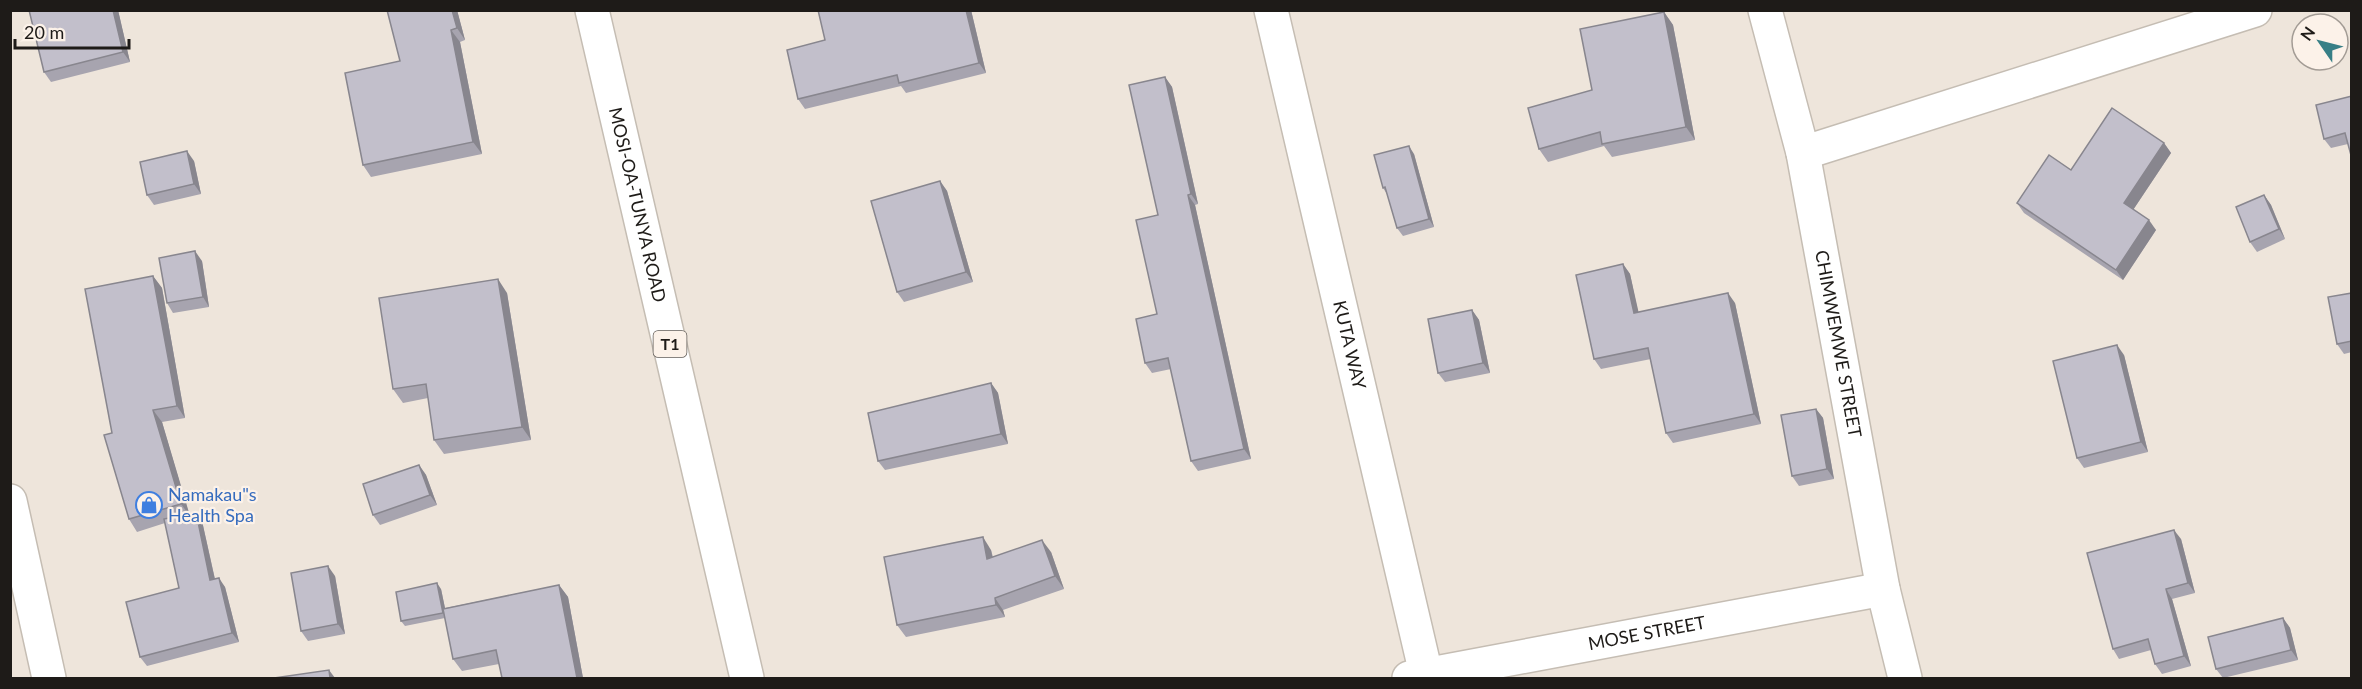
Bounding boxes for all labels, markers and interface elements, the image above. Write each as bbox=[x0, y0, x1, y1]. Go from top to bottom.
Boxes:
scale bar bbox=[15, 12, 129, 50]
north arrow bbox=[2290, 12, 2350, 72]
text: 20 m bbox=[24, 21, 64, 43]
text: N bbox=[2296, 23, 2319, 44]
street label: MOSI-OA-TUNYA ROAD bbox=[605, 105, 671, 304]
street label: CHIMWEMWE STREET bbox=[1811, 248, 1867, 440]
street label: KUTA WAY bbox=[1329, 298, 1371, 392]
road number: T1 bbox=[654, 331, 686, 357]
place label: Namakau"s Health Spa bbox=[168, 483, 257, 526]
shop icon: Namakau"s Health Spa bbox=[134, 490, 164, 520]
street label: MOSE STREET bbox=[1586, 610, 1708, 654]

